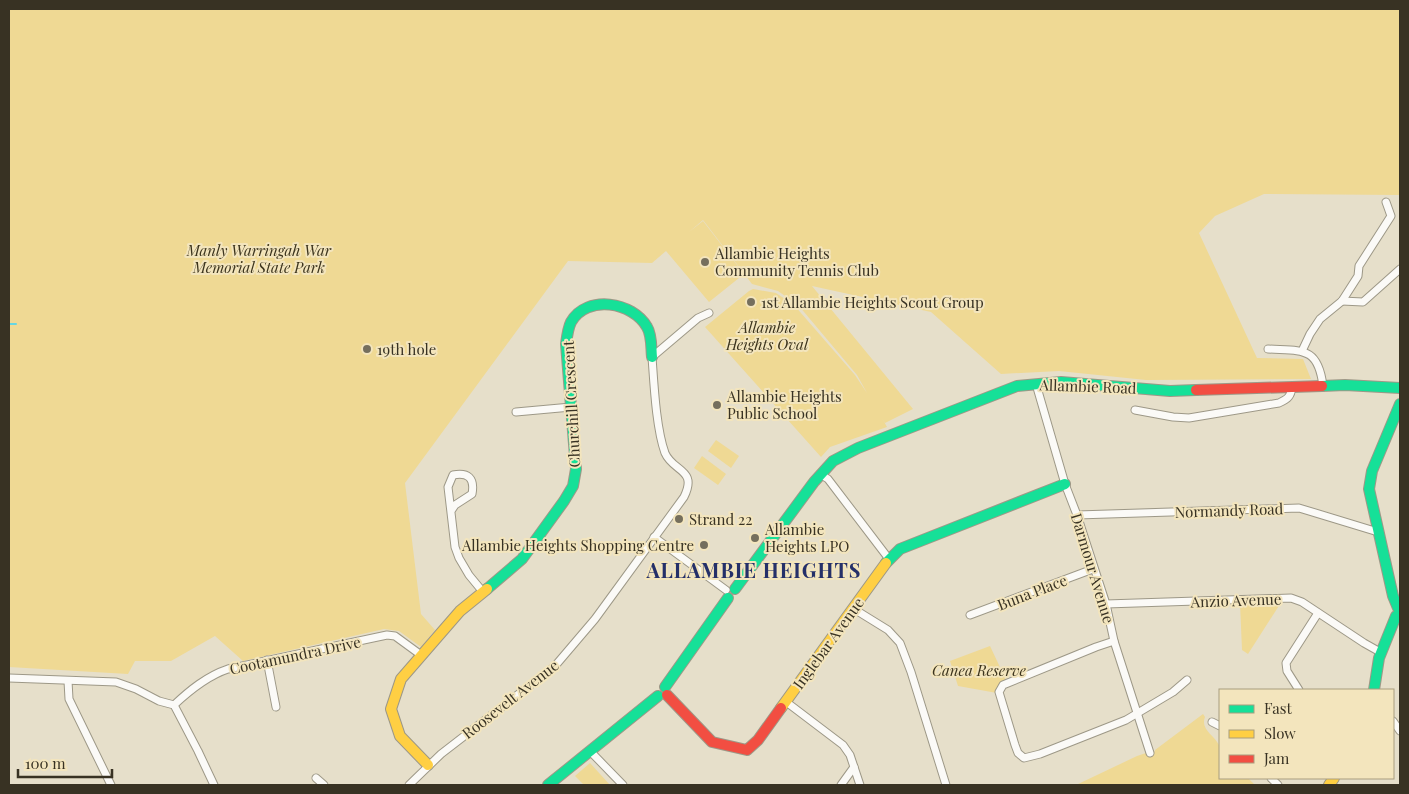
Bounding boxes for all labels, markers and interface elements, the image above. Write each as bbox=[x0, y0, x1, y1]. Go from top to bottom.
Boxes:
park label: Manly Warringah War Memorial State Park bbox=[186, 240, 332, 277]
place label: Allambie Heights Community Tennis Club bbox=[714, 243, 879, 280]
marker: Allambie Heights Community Tennis Club bbox=[699, 256, 711, 268]
place label: 1st Allambie Heights Scout Group bbox=[761, 292, 984, 312]
marker: 1st Allambie Heights Scout Group bbox=[745, 296, 757, 308]
park label: Allambie Heights Oval bbox=[725, 317, 809, 354]
place label: 19th hole bbox=[377, 339, 436, 359]
street label: Churchill Crescent bbox=[558, 339, 584, 468]
marker: 19th hole bbox=[361, 343, 373, 355]
street label: Allambie Road bbox=[1038, 374, 1137, 398]
place label: Allambie Heights Public School bbox=[726, 386, 842, 423]
marker: Allambie Heights Public School bbox=[711, 399, 723, 411]
street label: Normandy Road bbox=[1174, 498, 1284, 522]
place label: Strand 22 bbox=[689, 509, 752, 529]
street label: Darmour Avenue bbox=[1067, 510, 1119, 626]
marker: Strand 22 bbox=[673, 513, 685, 525]
place label: Allambie Heights LPO bbox=[764, 519, 849, 556]
marker: Allambie Heights LPO bbox=[749, 532, 761, 544]
place label: Allambie Heights Shopping Centre bbox=[461, 535, 694, 555]
marker: Allambie Heights Shopping Centre bbox=[698, 539, 710, 551]
district label: ALLAMBIE HEIGHTS bbox=[646, 556, 861, 583]
street label: Buna Place bbox=[994, 570, 1070, 614]
street label: Anzio Avenue bbox=[1189, 588, 1282, 612]
street label: Inglebar Avenue bbox=[788, 593, 868, 693]
street label: Cootamundra Drive bbox=[228, 631, 362, 679]
street label: Roosevelt Avenue bbox=[458, 655, 562, 743]
park label: Canea Reserve bbox=[932, 660, 1027, 680]
legend bbox=[1219, 689, 1394, 779]
text: Fast bbox=[1264, 698, 1293, 718]
text: Slow bbox=[1264, 723, 1296, 743]
scale bar bbox=[18, 746, 111, 778]
text: Jam bbox=[1263, 748, 1290, 768]
text: 100 m bbox=[25, 753, 66, 773]

